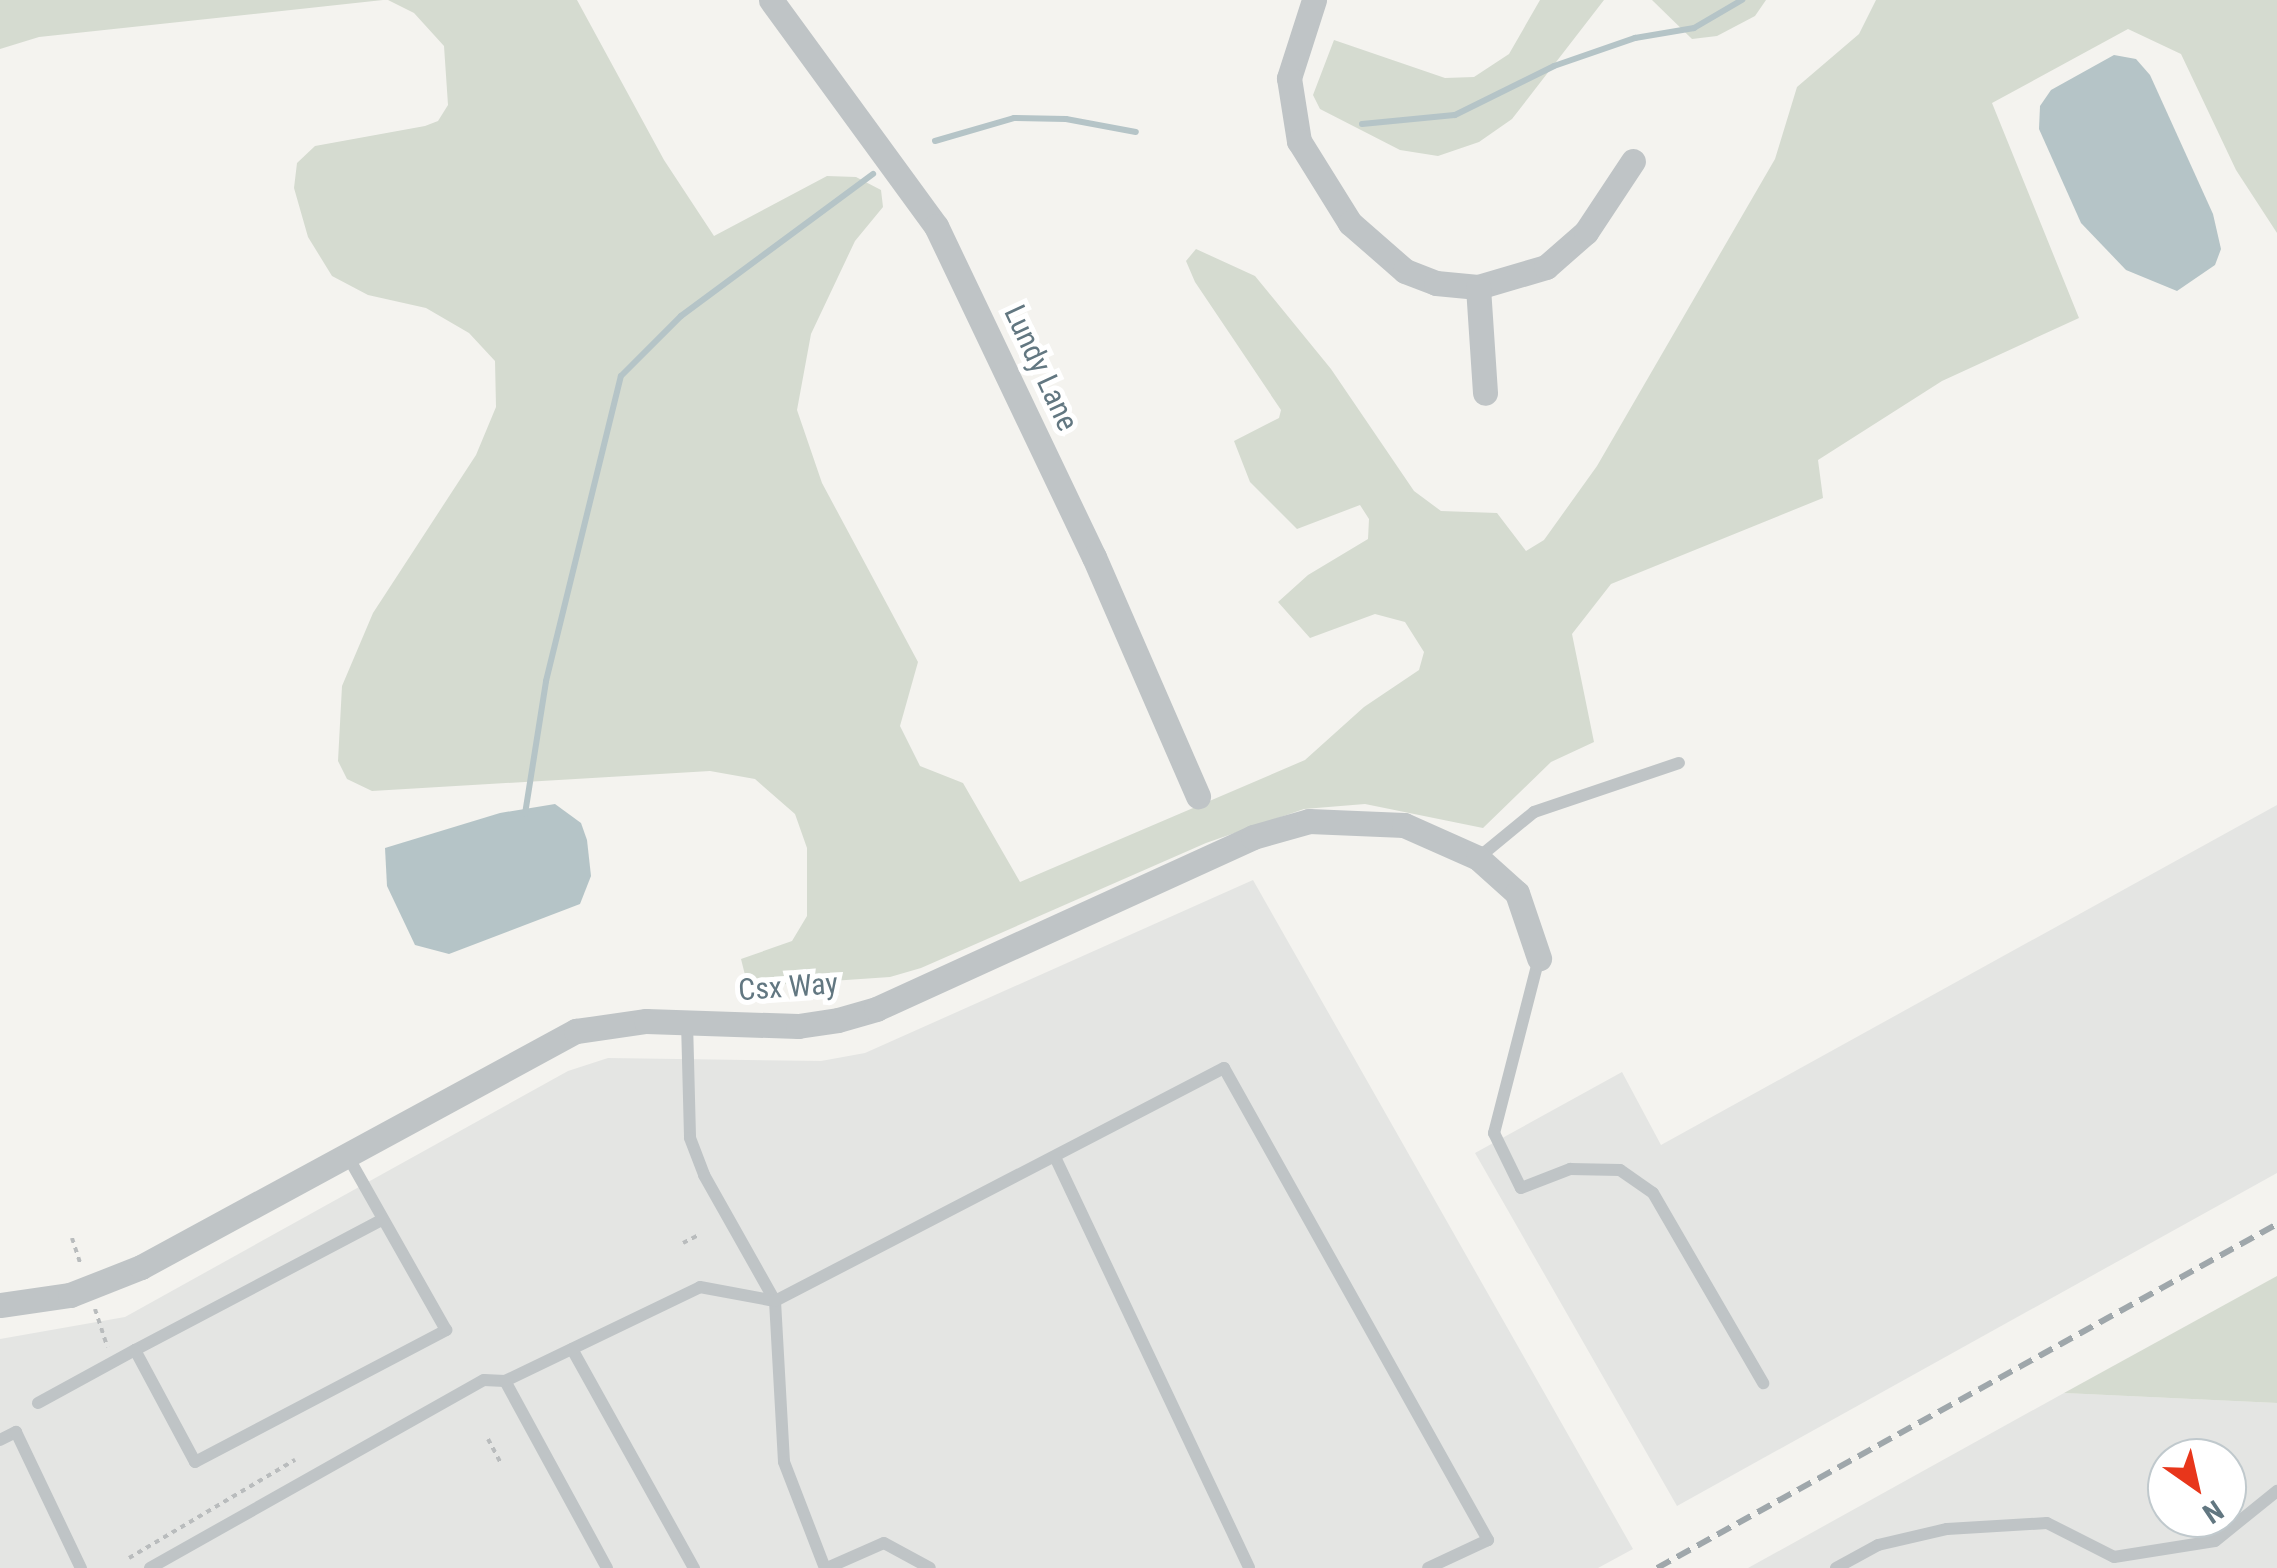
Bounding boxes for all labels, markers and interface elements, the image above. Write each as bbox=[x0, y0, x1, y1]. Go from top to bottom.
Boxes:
street label: Lundy Lane bbox=[996, 300, 1086, 436]
street label: Csx Way bbox=[737, 966, 839, 1008]
north arrow bbox=[2147, 1438, 2247, 1538]
text: N bbox=[2197, 1493, 2229, 1530]

